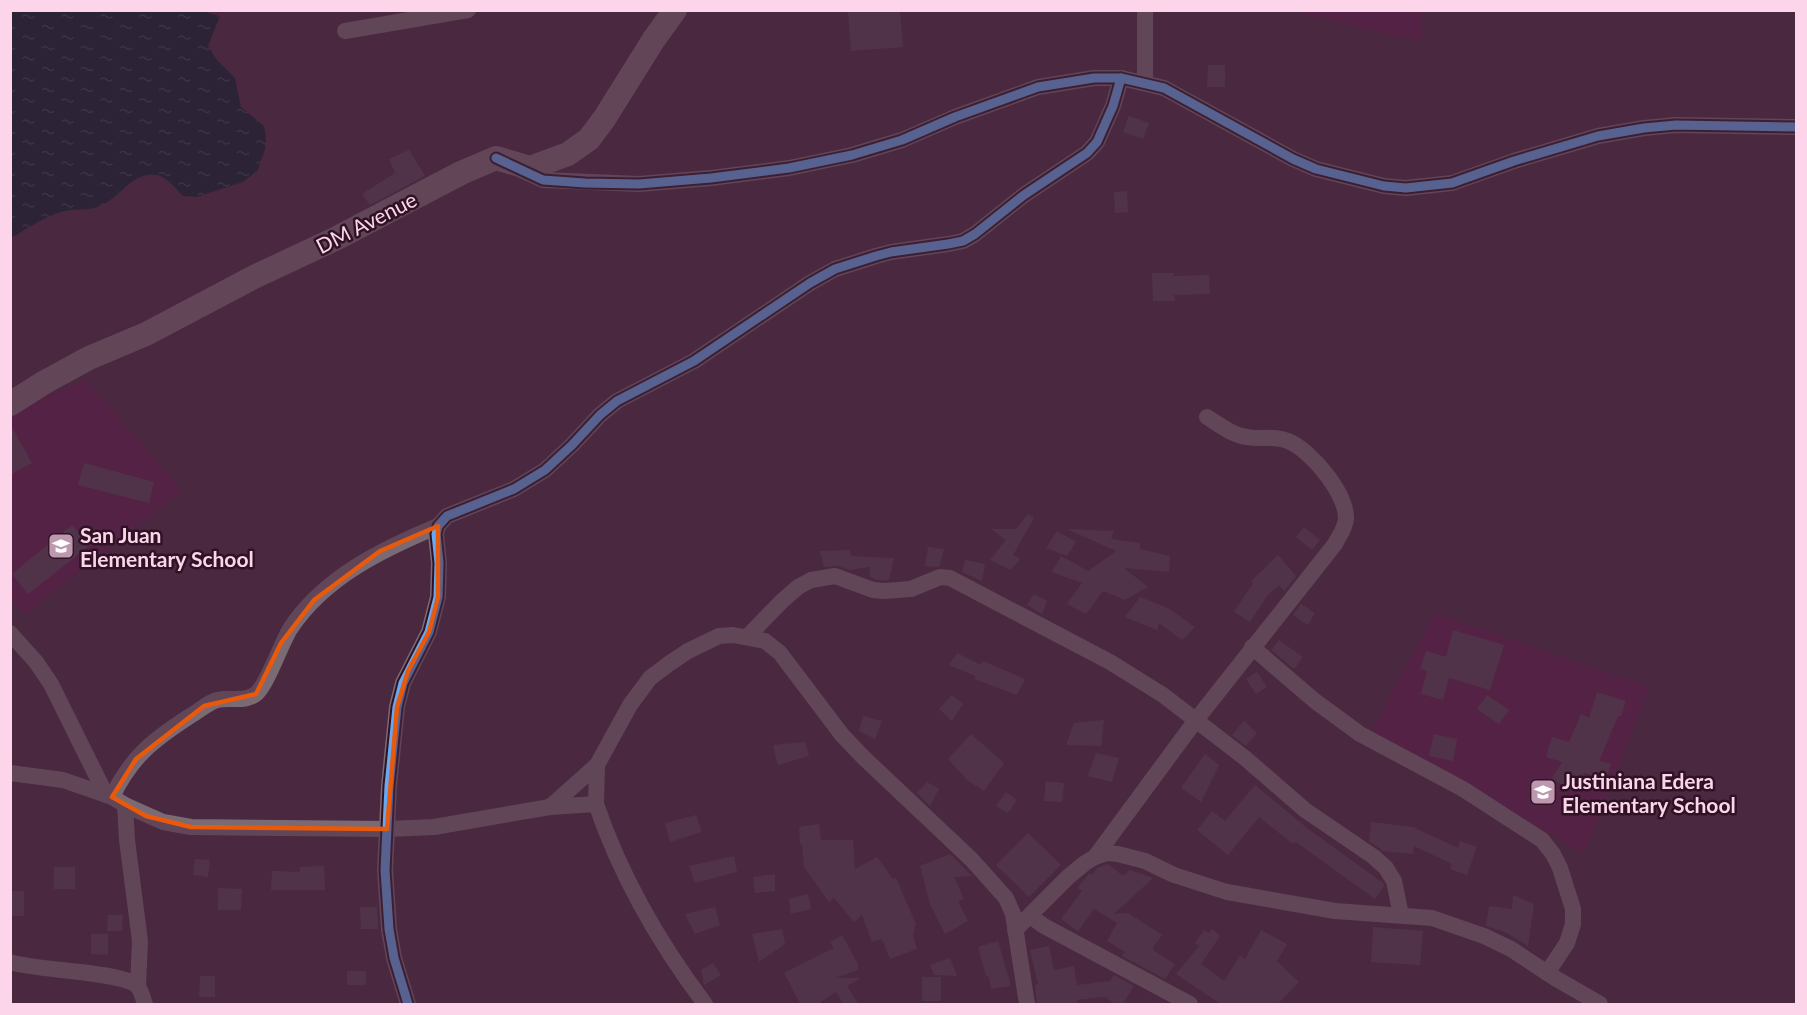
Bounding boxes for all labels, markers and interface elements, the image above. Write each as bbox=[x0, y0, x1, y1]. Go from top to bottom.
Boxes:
street label: DM Avenue bbox=[311, 186, 421, 258]
place label: San Juan Elementary School bbox=[80, 522, 254, 571]
school or university icon: San Juan Elementary School bbox=[46, 531, 76, 561]
place label: Justiniana Edera Elementary School bbox=[1562, 768, 1736, 817]
school or university icon: Justiniana Edera Elementary School bbox=[1528, 777, 1558, 807]

